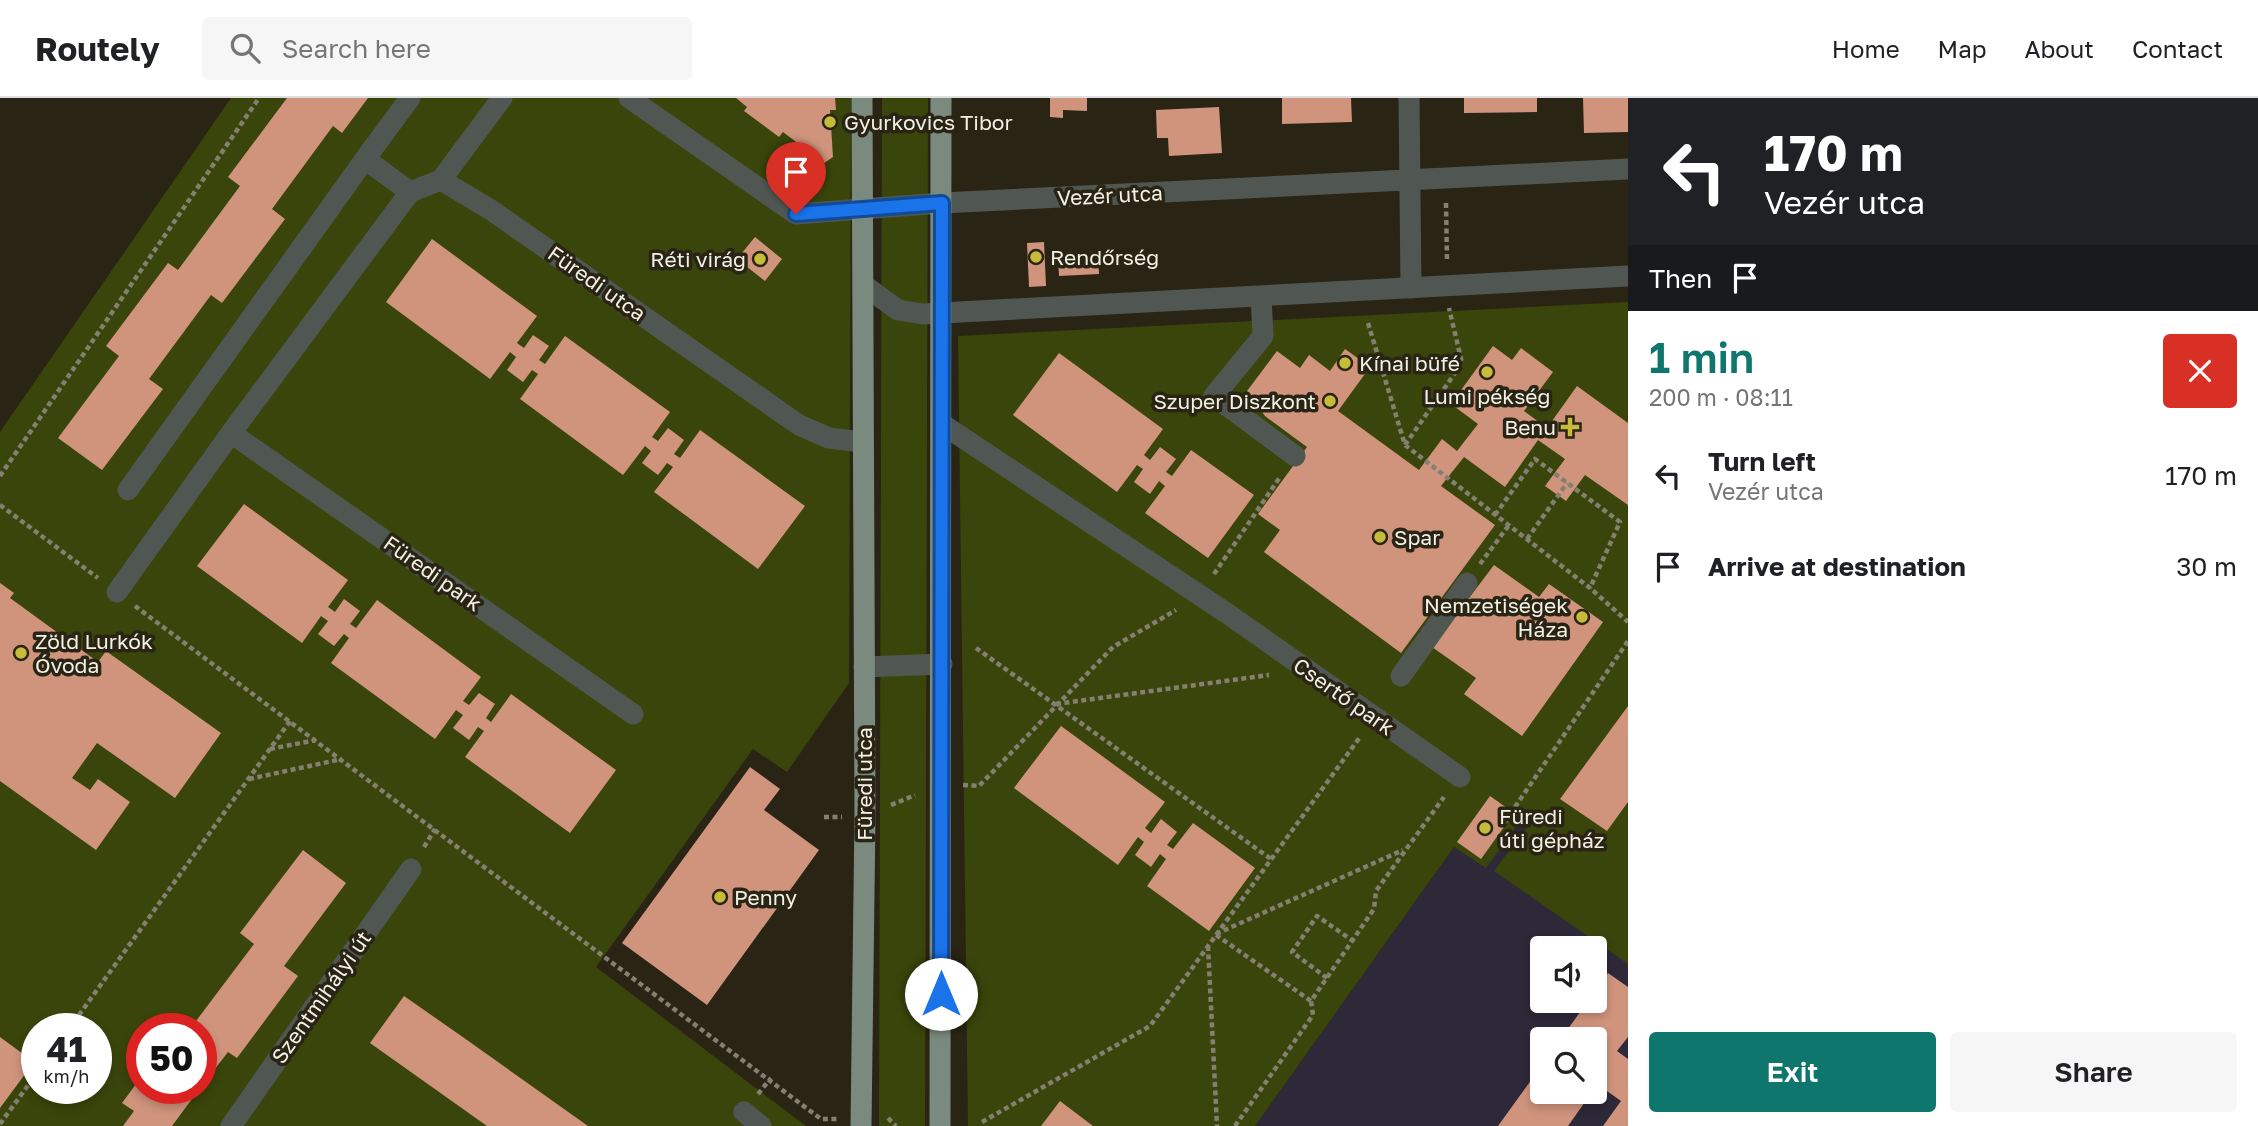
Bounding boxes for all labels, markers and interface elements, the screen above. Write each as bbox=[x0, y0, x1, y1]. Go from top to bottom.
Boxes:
search box bbox=[202, 17, 692, 80]
text: Routely bbox=[35, 29, 160, 68]
icon: search bbox=[226, 29, 264, 67]
text: Search here bbox=[282, 33, 431, 64]
text: Home bbox=[1832, 34, 1900, 63]
text: Map bbox=[1938, 34, 1987, 63]
text: About bbox=[2025, 34, 2094, 63]
text: Contact bbox=[2132, 34, 2223, 63]
place label: Gyurkovics Tibor bbox=[844, 109, 1013, 135]
marker: Gyurkovics Tibor bbox=[822, 114, 838, 130]
text: 170 m bbox=[1764, 123, 1903, 182]
icon: left bbox=[1649, 126, 1740, 217]
pin bbox=[766, 142, 826, 214]
icon: arrive bbox=[777, 153, 815, 191]
street label: Vezér utca bbox=[1057, 179, 1163, 211]
text: Vezér utca bbox=[1764, 183, 1925, 221]
street label: Füredi utca bbox=[543, 240, 651, 326]
place label: Rendőrség bbox=[1050, 244, 1159, 270]
place label: Réti virág bbox=[650, 246, 746, 272]
marker: Rendőrség bbox=[1028, 249, 1044, 265]
marker: Réti virág bbox=[752, 251, 768, 267]
icon: arrive bbox=[1726, 259, 1764, 297]
text: Then bbox=[1649, 263, 1712, 294]
text: 1 min bbox=[1649, 332, 1754, 382]
button: close bbox=[2163, 334, 2237, 408]
place label: Kínai büfé bbox=[1359, 350, 1460, 376]
marker: Kínai büfé bbox=[1337, 355, 1353, 371]
marker: Lumi pékség bbox=[1479, 364, 1495, 380]
place label: Lumi pékség bbox=[1424, 383, 1550, 409]
text: 200 m · 08:11 bbox=[1649, 383, 1793, 411]
place label: Szuper Diszkont bbox=[1154, 388, 1316, 414]
marker: Szuper Diszkont bbox=[1322, 393, 1338, 409]
place label: Benu bbox=[1504, 414, 1556, 440]
marker: Benu bbox=[1562, 419, 1578, 435]
text: Turn left bbox=[1708, 446, 1816, 477]
icon: left bbox=[1649, 457, 1687, 495]
text: 170 m bbox=[2165, 460, 2237, 491]
text: Vezér utca bbox=[1708, 477, 1824, 505]
place label: Spar bbox=[1394, 524, 1440, 550]
marker: Spar bbox=[1372, 529, 1388, 545]
street label: Füredi park bbox=[379, 530, 487, 616]
icon: arrive bbox=[1649, 548, 1687, 586]
text: Arrive at destination bbox=[1708, 551, 1966, 582]
text: 30 m bbox=[2176, 551, 2237, 582]
place label: Nemzetiségek Háza bbox=[1424, 592, 1568, 642]
marker: Nemzetiségek Háza bbox=[1574, 609, 1590, 625]
place label: Zöld Lurkók Óvoda bbox=[35, 628, 153, 678]
marker: Zöld Lurkók Óvoda bbox=[13, 645, 29, 661]
street label: Csertő park bbox=[1289, 652, 1400, 740]
street label: Füredi utca bbox=[851, 727, 877, 841]
place label: Füredi úti gépház bbox=[1499, 803, 1604, 853]
marker: Füredi úti gépház bbox=[1477, 820, 1493, 836]
place label: Penny bbox=[734, 884, 797, 910]
marker: Penny bbox=[712, 889, 728, 905]
street label: Szentmihályi út bbox=[266, 926, 376, 1068]
map controls bbox=[1530, 936, 1607, 1104]
button: sound bbox=[1530, 936, 1607, 1013]
position arrow bbox=[904, 957, 978, 1031]
speed limit sign: 50 bbox=[126, 1013, 217, 1104]
button: search bbox=[1530, 1027, 1607, 1104]
text: 41 bbox=[47, 1028, 86, 1070]
button: Exit bbox=[1649, 1032, 1936, 1112]
button: Share bbox=[1950, 1032, 2237, 1112]
text: km/h bbox=[44, 1065, 89, 1087]

